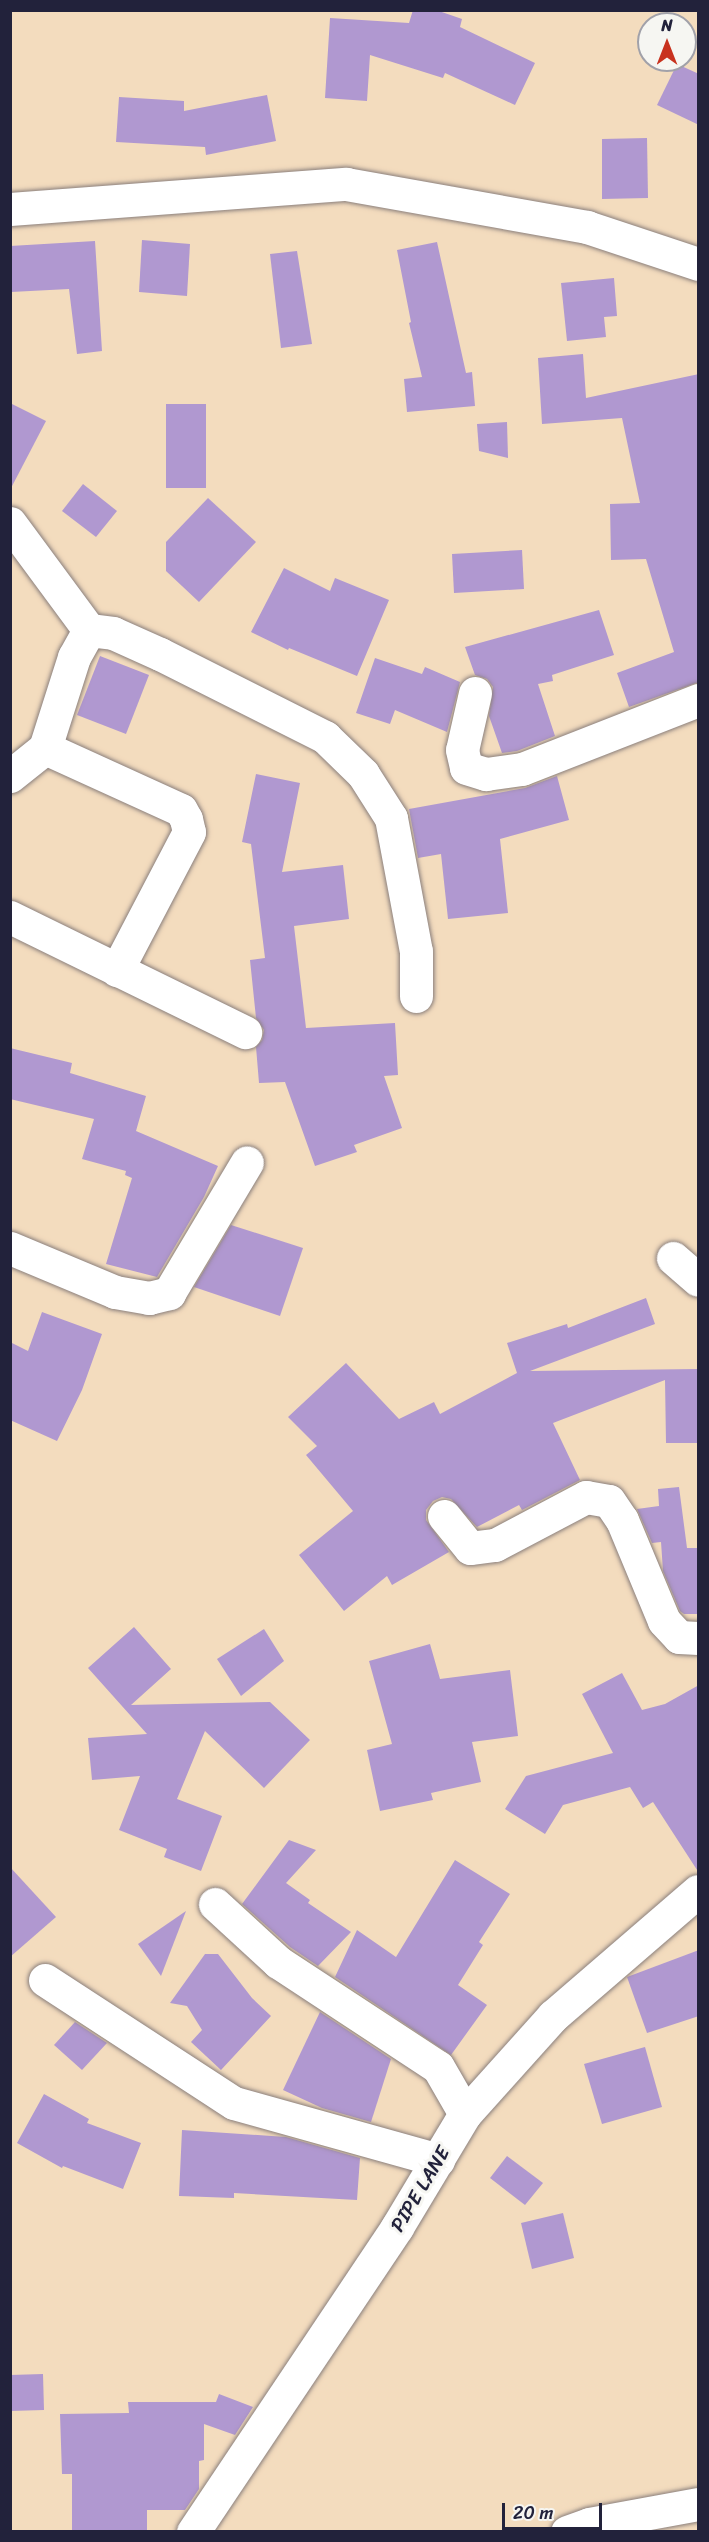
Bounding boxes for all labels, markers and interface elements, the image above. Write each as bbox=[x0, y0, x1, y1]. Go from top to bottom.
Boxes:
text: N bbox=[661, 11, 673, 40]
north arrow bbox=[637, 12, 697, 72]
street label: PIPE LANE bbox=[385, 2142, 455, 2236]
scale bar bbox=[505, 2491, 606, 2529]
text: 20 m bbox=[513, 2497, 553, 2529]

